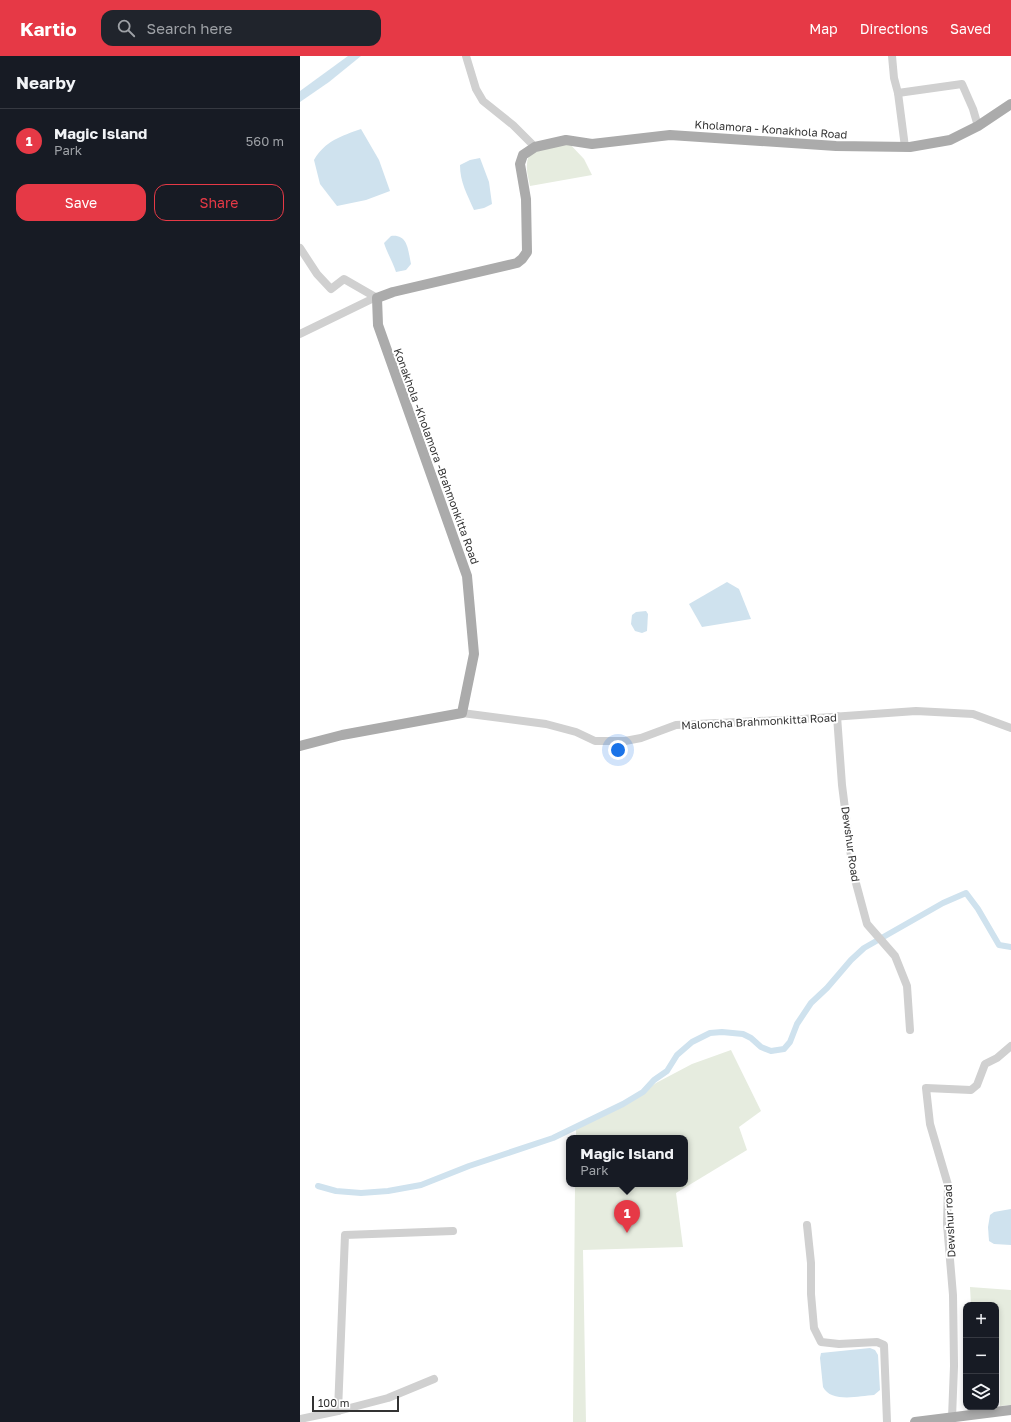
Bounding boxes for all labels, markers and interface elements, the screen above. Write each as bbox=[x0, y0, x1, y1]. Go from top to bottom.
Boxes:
search box bbox=[101, 10, 381, 46]
text: Kartio bbox=[20, 17, 77, 40]
icon: search bbox=[115, 17, 137, 39]
text: Search here bbox=[147, 19, 233, 37]
text: Map bbox=[809, 20, 838, 37]
text: Directions bbox=[860, 20, 928, 37]
text: Saved bbox=[950, 20, 991, 37]
text: Nearby bbox=[16, 72, 76, 93]
street label: Kholamora - Konakhola Road bbox=[694, 117, 848, 141]
text: Magic Island bbox=[54, 124, 147, 142]
text: 1 bbox=[26, 133, 32, 149]
text: 560 m bbox=[246, 133, 284, 149]
text: Park bbox=[54, 142, 82, 158]
button: Save bbox=[16, 184, 146, 221]
button: Share bbox=[154, 184, 284, 221]
street label: Konakhola -Kholamora -Brahmonkitta Road bbox=[392, 346, 482, 566]
street label: Maloncha Brahmonkitta Road bbox=[681, 710, 837, 732]
your location bbox=[608, 740, 628, 760]
street label: Dewshur Road bbox=[839, 805, 863, 883]
popup bbox=[566, 1135, 688, 1187]
text: Magic Island bbox=[580, 1144, 674, 1162]
text: Park bbox=[580, 1162, 609, 1178]
street label: Dewshur road bbox=[941, 1184, 957, 1258]
pin: 1 bbox=[614, 1200, 640, 1233]
map controls bbox=[963, 1302, 999, 1410]
button: + bbox=[963, 1302, 999, 1338]
button: − bbox=[963, 1338, 999, 1374]
button: layers bbox=[963, 1374, 999, 1410]
scale bar bbox=[312, 1394, 399, 1413]
text: 100 m bbox=[318, 1396, 349, 1409]

